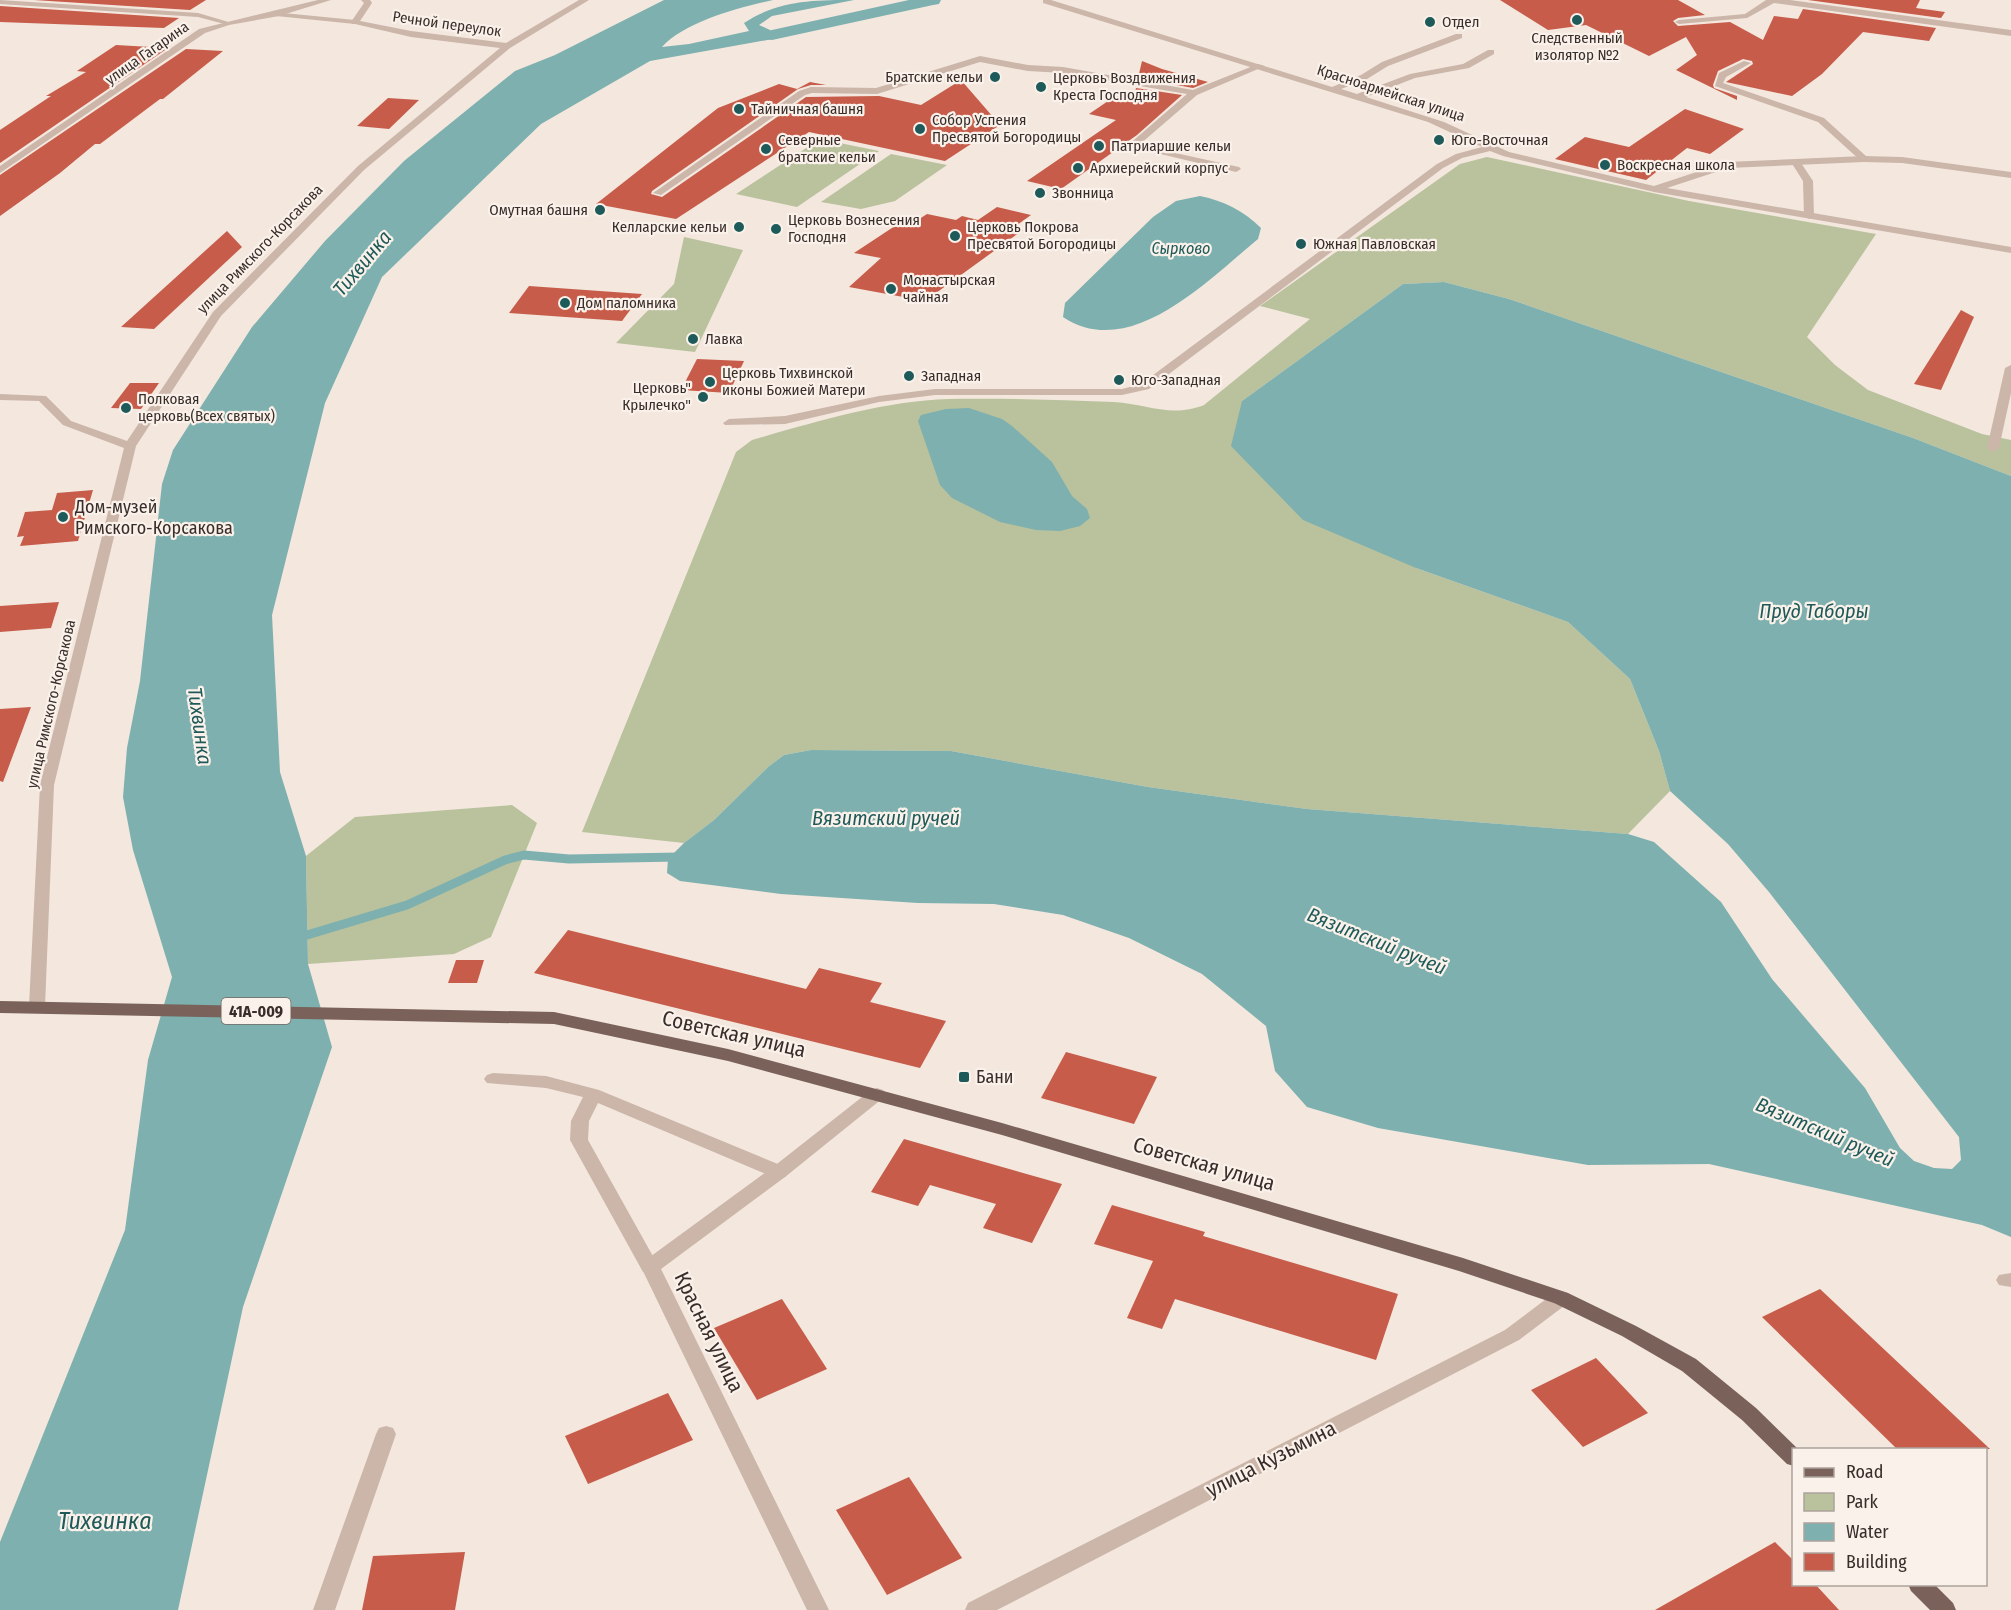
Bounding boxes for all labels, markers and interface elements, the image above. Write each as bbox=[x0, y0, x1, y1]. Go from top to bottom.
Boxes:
street label: Речной переулок bbox=[392, 7, 502, 41]
place label: Отдел bbox=[1442, 13, 1479, 31]
marker: Следственный изолятор №2 bbox=[1570, 13, 1584, 27]
marker: Отдел bbox=[1423, 15, 1437, 29]
street label: улица Гагарина bbox=[102, 18, 192, 88]
place label: Следственный изолятор №2 bbox=[1531, 29, 1623, 64]
street label: Красноармейская улица bbox=[1315, 61, 1467, 125]
place label: Братские кельи bbox=[885, 68, 983, 86]
place label: Церковь Воздвижения Креста Господня bbox=[1053, 69, 1196, 104]
marker: Братские кельи bbox=[988, 70, 1002, 84]
marker: Церковь Воздвижения Креста Господня bbox=[1034, 80, 1048, 94]
place label: Тайничная башня bbox=[751, 100, 864, 118]
marker: Тайничная башня bbox=[732, 102, 746, 116]
place label: Собор Успения Пресвятой Богородицы bbox=[932, 111, 1081, 146]
marker: Собор Успения Пресвятой Богородицы bbox=[913, 122, 927, 136]
place label: Северные братские кельи bbox=[778, 131, 876, 166]
place label: Юго-Восточная bbox=[1451, 131, 1548, 149]
marker: Юго-Восточная bbox=[1432, 133, 1446, 147]
place label: Патриаршие кельи bbox=[1111, 137, 1231, 155]
marker: Патриаршие кельи bbox=[1092, 139, 1106, 153]
marker: Северные братские кельи bbox=[759, 142, 773, 156]
place label: Воскресная школа bbox=[1617, 156, 1735, 174]
marker: Воскресная школа bbox=[1598, 158, 1612, 172]
place label: Архиерейский корпус bbox=[1090, 159, 1229, 177]
marker: Архиерейский корпус bbox=[1071, 161, 1085, 175]
street label: улица Римского-Корсакова bbox=[194, 181, 326, 317]
place label: Звонница bbox=[1052, 184, 1114, 202]
marker: Звонница bbox=[1033, 186, 1047, 200]
place label: Омутная башня bbox=[489, 201, 588, 219]
marker: Омутная башня bbox=[593, 203, 607, 217]
place label: Церковь Вознесения Господня bbox=[788, 211, 920, 246]
place label: Келларские кельи bbox=[612, 218, 727, 236]
place label: Церковь Покрова Пресвятой Богородицы bbox=[967, 218, 1116, 253]
marker: Келларские кельи bbox=[732, 220, 746, 234]
marker: Церковь Вознесения Господня bbox=[769, 222, 783, 236]
water label: Тихвинка bbox=[328, 225, 396, 301]
marker: Церковь Покрова Пресвятой Богородицы bbox=[948, 229, 962, 243]
place label: Южная Павловская bbox=[1313, 235, 1436, 253]
marker: Южная Павловская bbox=[1294, 237, 1308, 251]
water label: Сырково bbox=[1152, 239, 1210, 258]
place label: Монастырская чайная bbox=[903, 271, 995, 306]
marker: Монастырская чайная bbox=[884, 282, 898, 296]
place label: Дом паломника bbox=[576, 294, 676, 312]
marker: Дом паломника bbox=[558, 296, 572, 310]
place label: Лавка bbox=[705, 330, 743, 348]
marker: Лавка bbox=[686, 332, 700, 346]
place label: Церковь Тихвинской иконы Божией Матери bbox=[722, 364, 866, 399]
place label: Западная bbox=[921, 367, 981, 385]
marker: Западная bbox=[902, 369, 916, 383]
place label: Юго-Западная bbox=[1131, 371, 1221, 389]
marker: Юго-Западная bbox=[1112, 373, 1126, 387]
marker: Церковь Тихвинской иконы Божией Матери bbox=[703, 375, 717, 389]
place label: Церковь" Крылечко" bbox=[622, 379, 691, 414]
place label: Полковая церковь(Всех святых) bbox=[138, 390, 275, 425]
marker: Церковь" Крылечко" bbox=[696, 390, 710, 404]
marker: Полковая церковь(Всех святых) bbox=[119, 401, 133, 415]
place label: Дом-музей Римского-Корсакова bbox=[74, 496, 233, 539]
marker: Дом-музей Римского-Корсакова bbox=[56, 510, 70, 524]
water label: Пруд Таборы bbox=[1759, 599, 1869, 623]
street label: улица Римского-Корсакова bbox=[23, 618, 79, 790]
water label: Тихвинка bbox=[183, 686, 217, 766]
water label: Вязитский ручей bbox=[812, 806, 960, 830]
water label: Вязитский ручей bbox=[1304, 902, 1450, 980]
road number: 41А-009 bbox=[222, 998, 290, 1024]
street label: Советская улица bbox=[660, 1005, 808, 1063]
place label: Бани bbox=[976, 1066, 1014, 1088]
marker: Бани bbox=[957, 1070, 971, 1084]
water label: Вязитский ручей bbox=[1752, 1092, 1898, 1172]
street label: Советская улица bbox=[1130, 1131, 1278, 1197]
street label: Красная улица bbox=[669, 1267, 749, 1397]
street label: улица Кузьмина bbox=[1202, 1415, 1340, 1503]
legend bbox=[1792, 1448, 1987, 1586]
text: Road bbox=[1846, 1461, 1883, 1483]
text: Park bbox=[1846, 1491, 1879, 1513]
water label: Тихвинка bbox=[58, 1507, 152, 1535]
text: Water bbox=[1846, 1521, 1889, 1543]
text: Building bbox=[1846, 1551, 1907, 1573]

